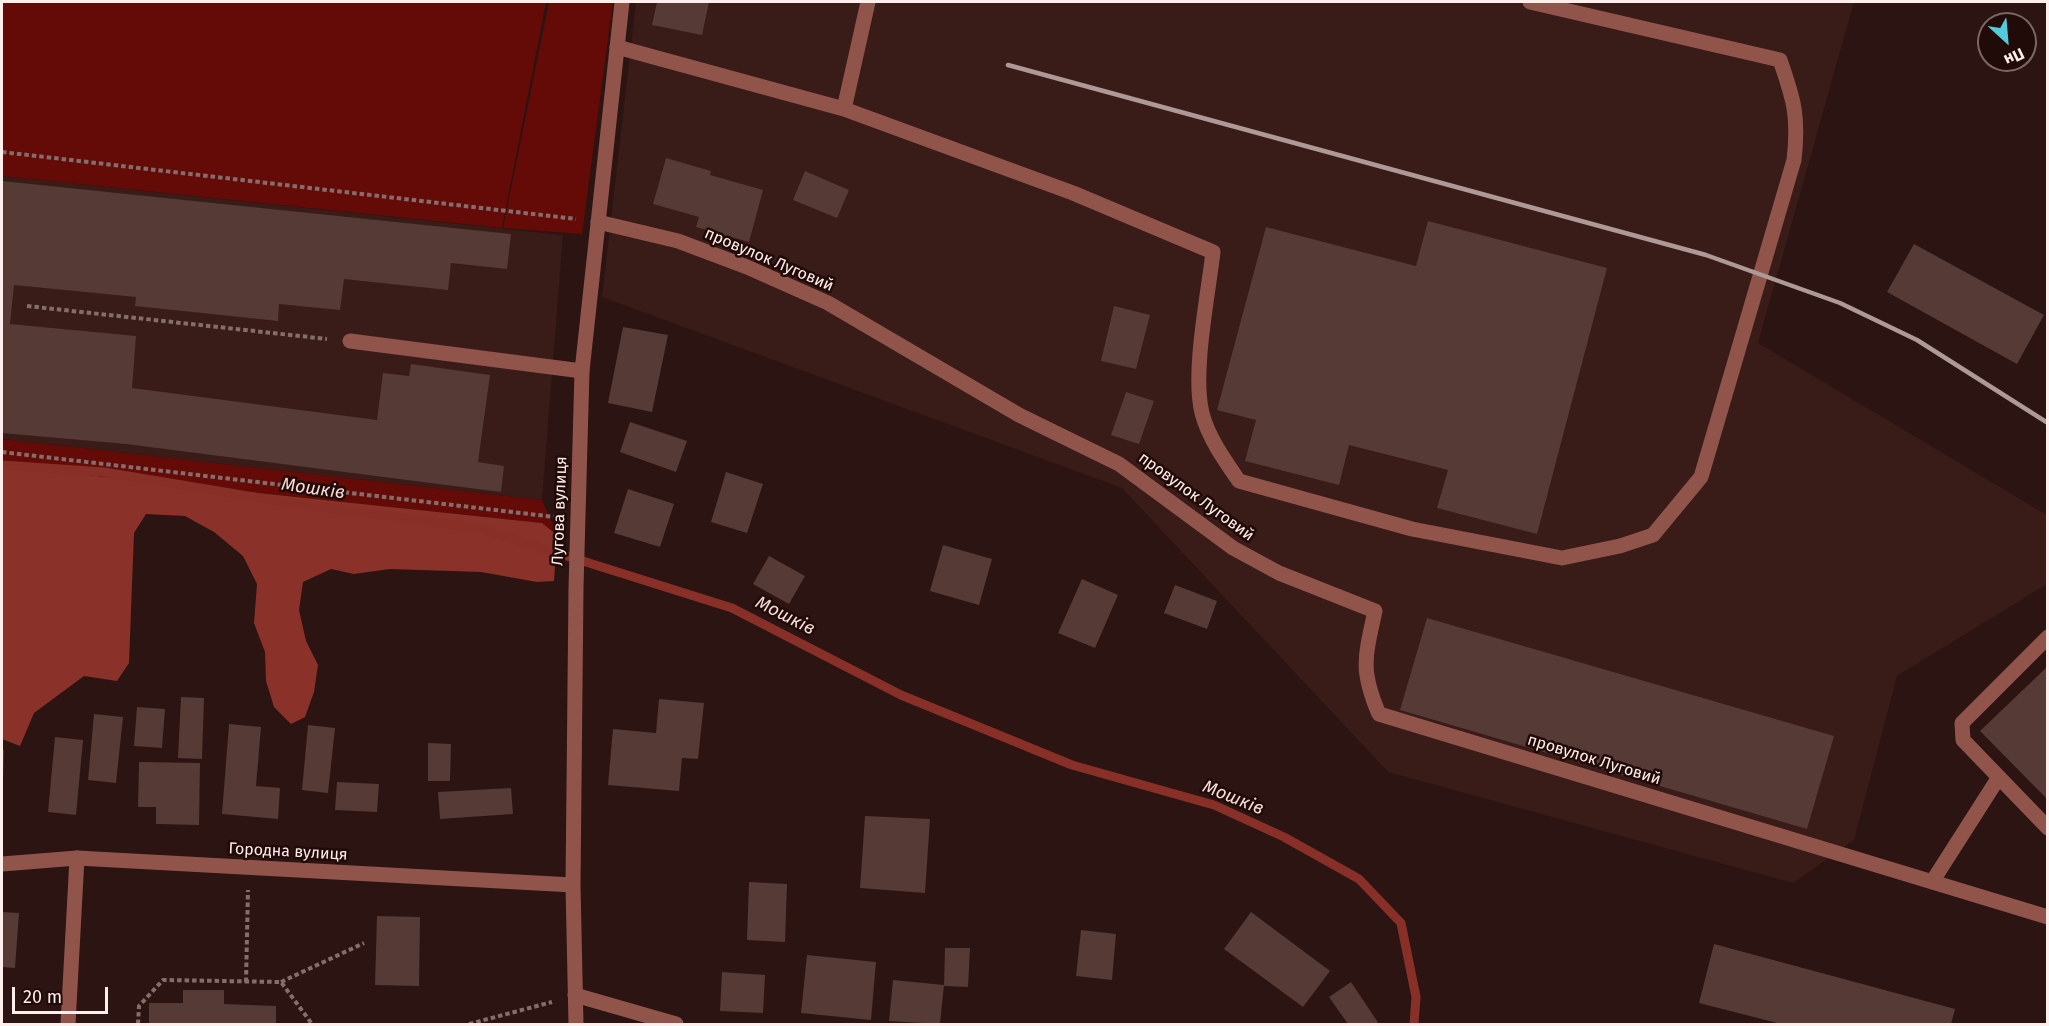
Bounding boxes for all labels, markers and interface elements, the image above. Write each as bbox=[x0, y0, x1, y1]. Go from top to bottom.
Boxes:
north arrow bbox=[1977, 12, 2037, 72]
text: Пн bbox=[2001, 44, 2027, 70]
street label: провулок Луговий bbox=[702, 224, 836, 296]
street label: провулок Луговий bbox=[1134, 449, 1258, 545]
street label: Лугова вулиця bbox=[548, 456, 572, 566]
water label: Мошків bbox=[280, 474, 346, 504]
water label: Мошків bbox=[752, 592, 818, 640]
street label: провулок Луговий bbox=[1525, 731, 1663, 789]
water label: Мошків bbox=[1199, 776, 1267, 820]
street label: Городна вулиця bbox=[228, 839, 348, 865]
scale bar bbox=[15, 975, 111, 1013]
text: 20 m bbox=[23, 986, 62, 1008]

